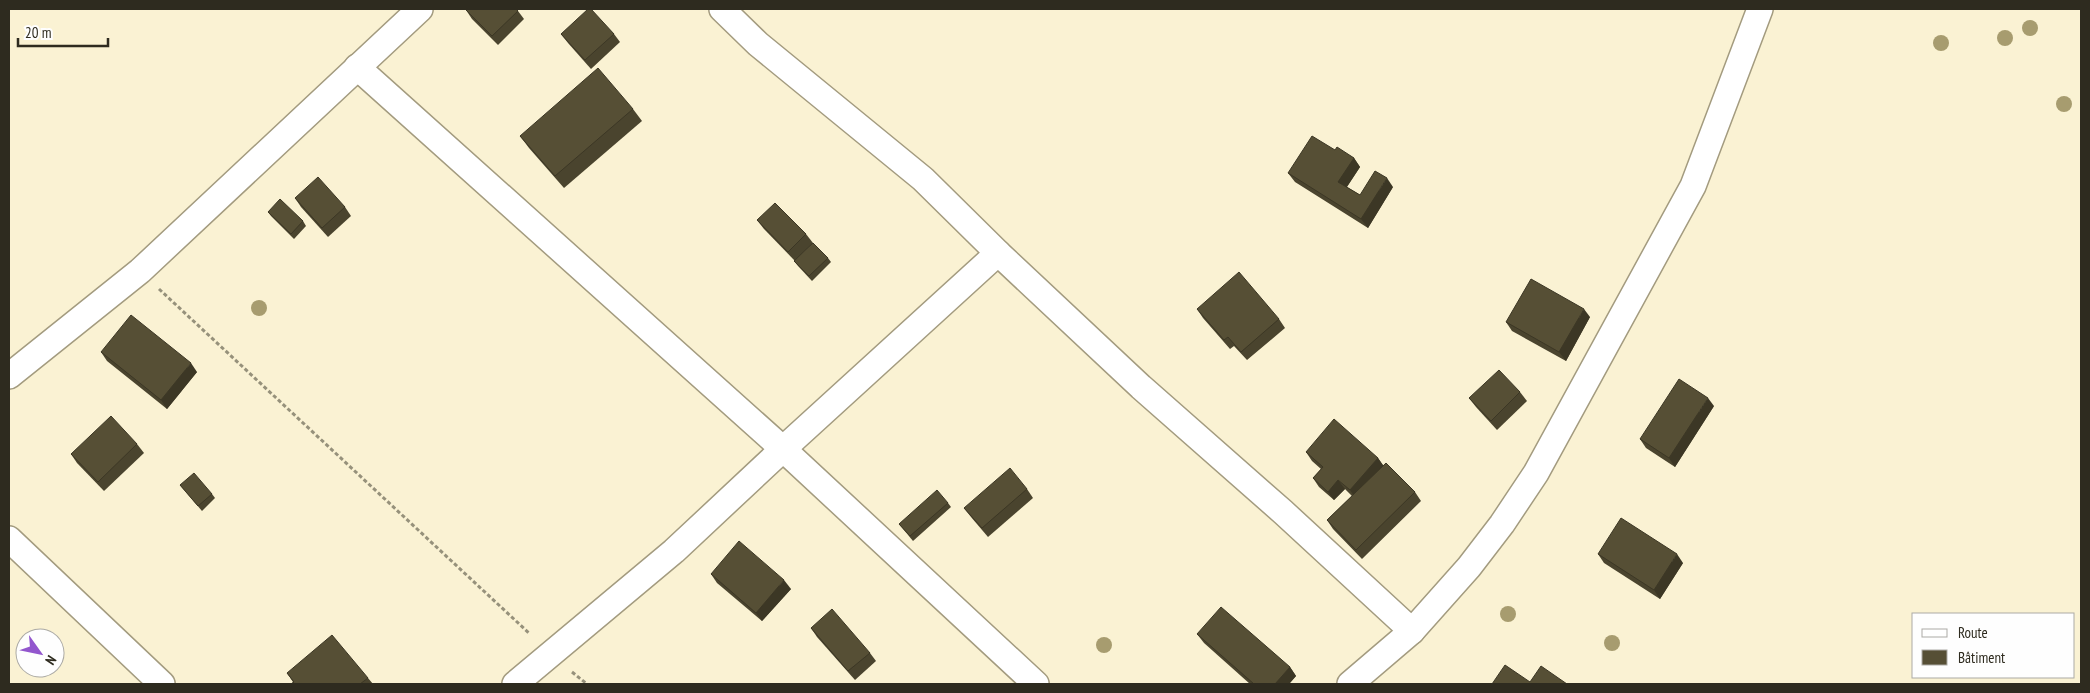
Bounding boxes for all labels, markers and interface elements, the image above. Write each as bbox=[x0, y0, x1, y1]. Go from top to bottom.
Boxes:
scale bar bbox=[18, 15, 108, 47]
text: 20 m bbox=[25, 23, 51, 42]
legend bbox=[1912, 613, 2075, 678]
text: Route bbox=[1958, 623, 1988, 642]
north arrow bbox=[15, 628, 65, 678]
text: Bâtiment bbox=[1958, 648, 2005, 667]
text: N bbox=[41, 652, 61, 668]

